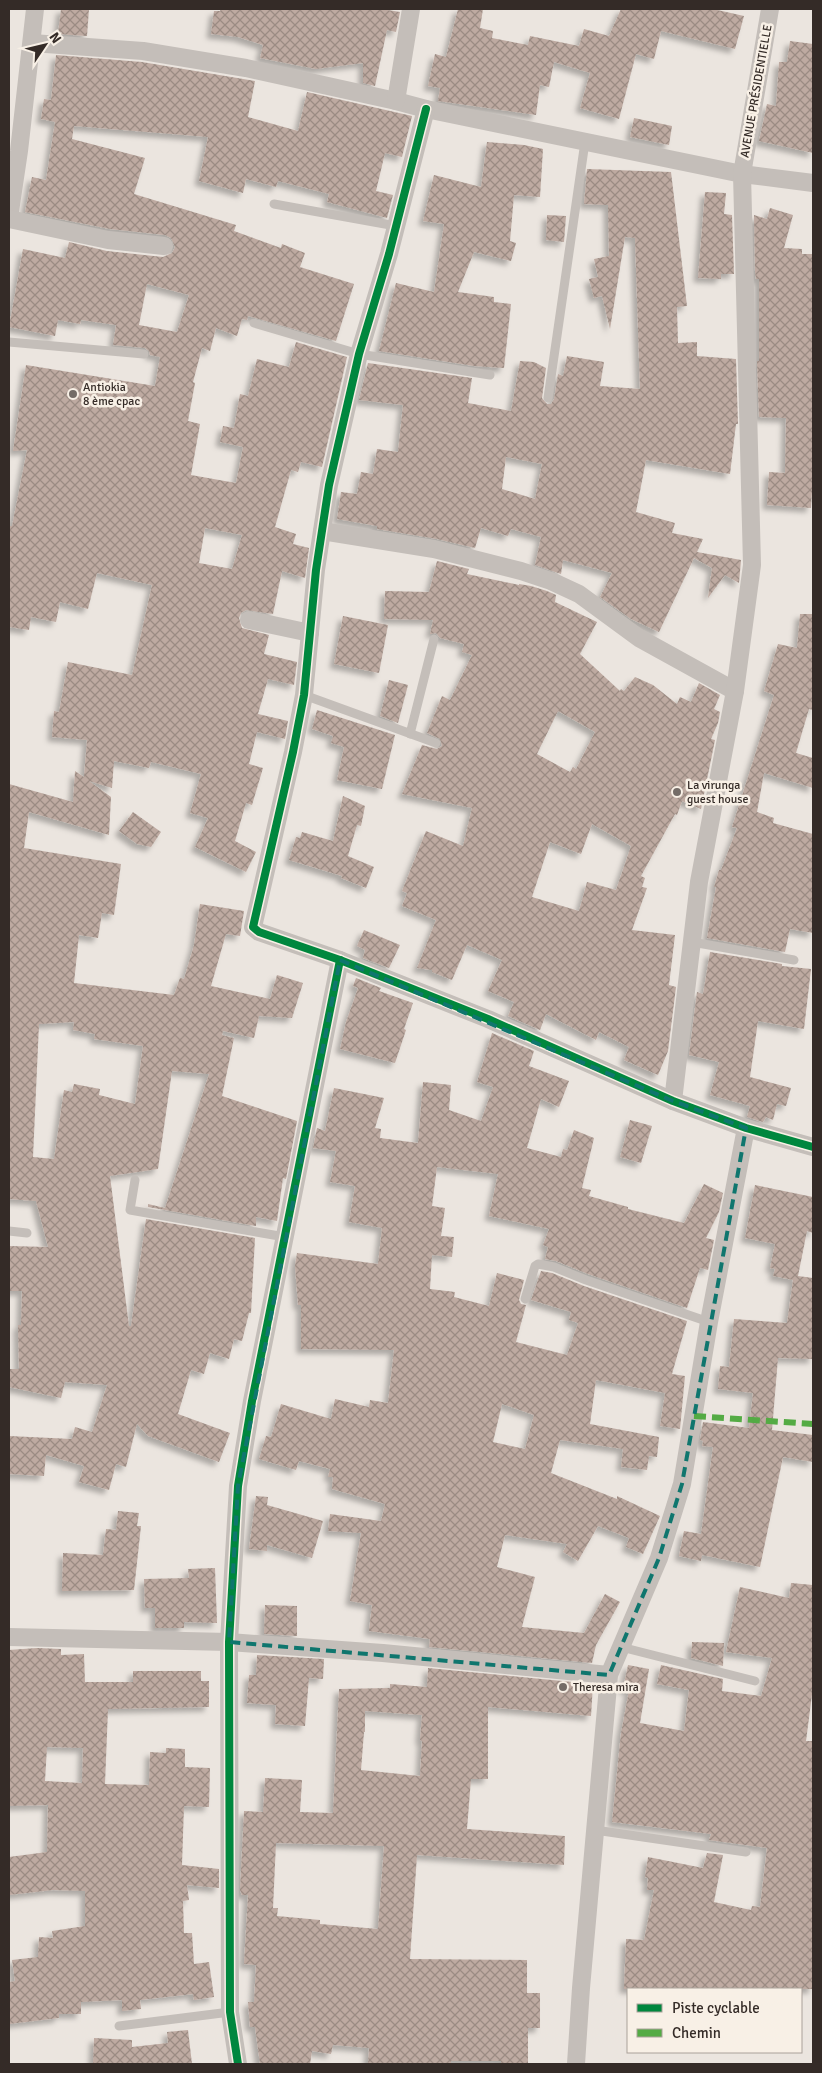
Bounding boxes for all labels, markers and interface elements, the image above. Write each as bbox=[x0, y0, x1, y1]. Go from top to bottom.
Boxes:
north arrow bbox=[20, 20, 70, 70]
street label: AVENUE PRÉSIDENTIELLE bbox=[737, 23, 776, 159]
text: N bbox=[45, 29, 65, 47]
place label: Antiokia 8 ème cpac bbox=[83, 380, 140, 409]
marker: Antiokia 8 ème cpac bbox=[67, 388, 79, 400]
place label: La virunga guest house bbox=[687, 778, 749, 807]
marker: La virunga guest house bbox=[671, 786, 683, 798]
place label: Theresa mira bbox=[573, 1680, 639, 1695]
marker: Theresa mira bbox=[557, 1681, 569, 1693]
legend bbox=[627, 1988, 802, 2053]
text: Piste cyclable bbox=[672, 1999, 760, 2017]
text: Chemin bbox=[672, 2024, 721, 2042]

